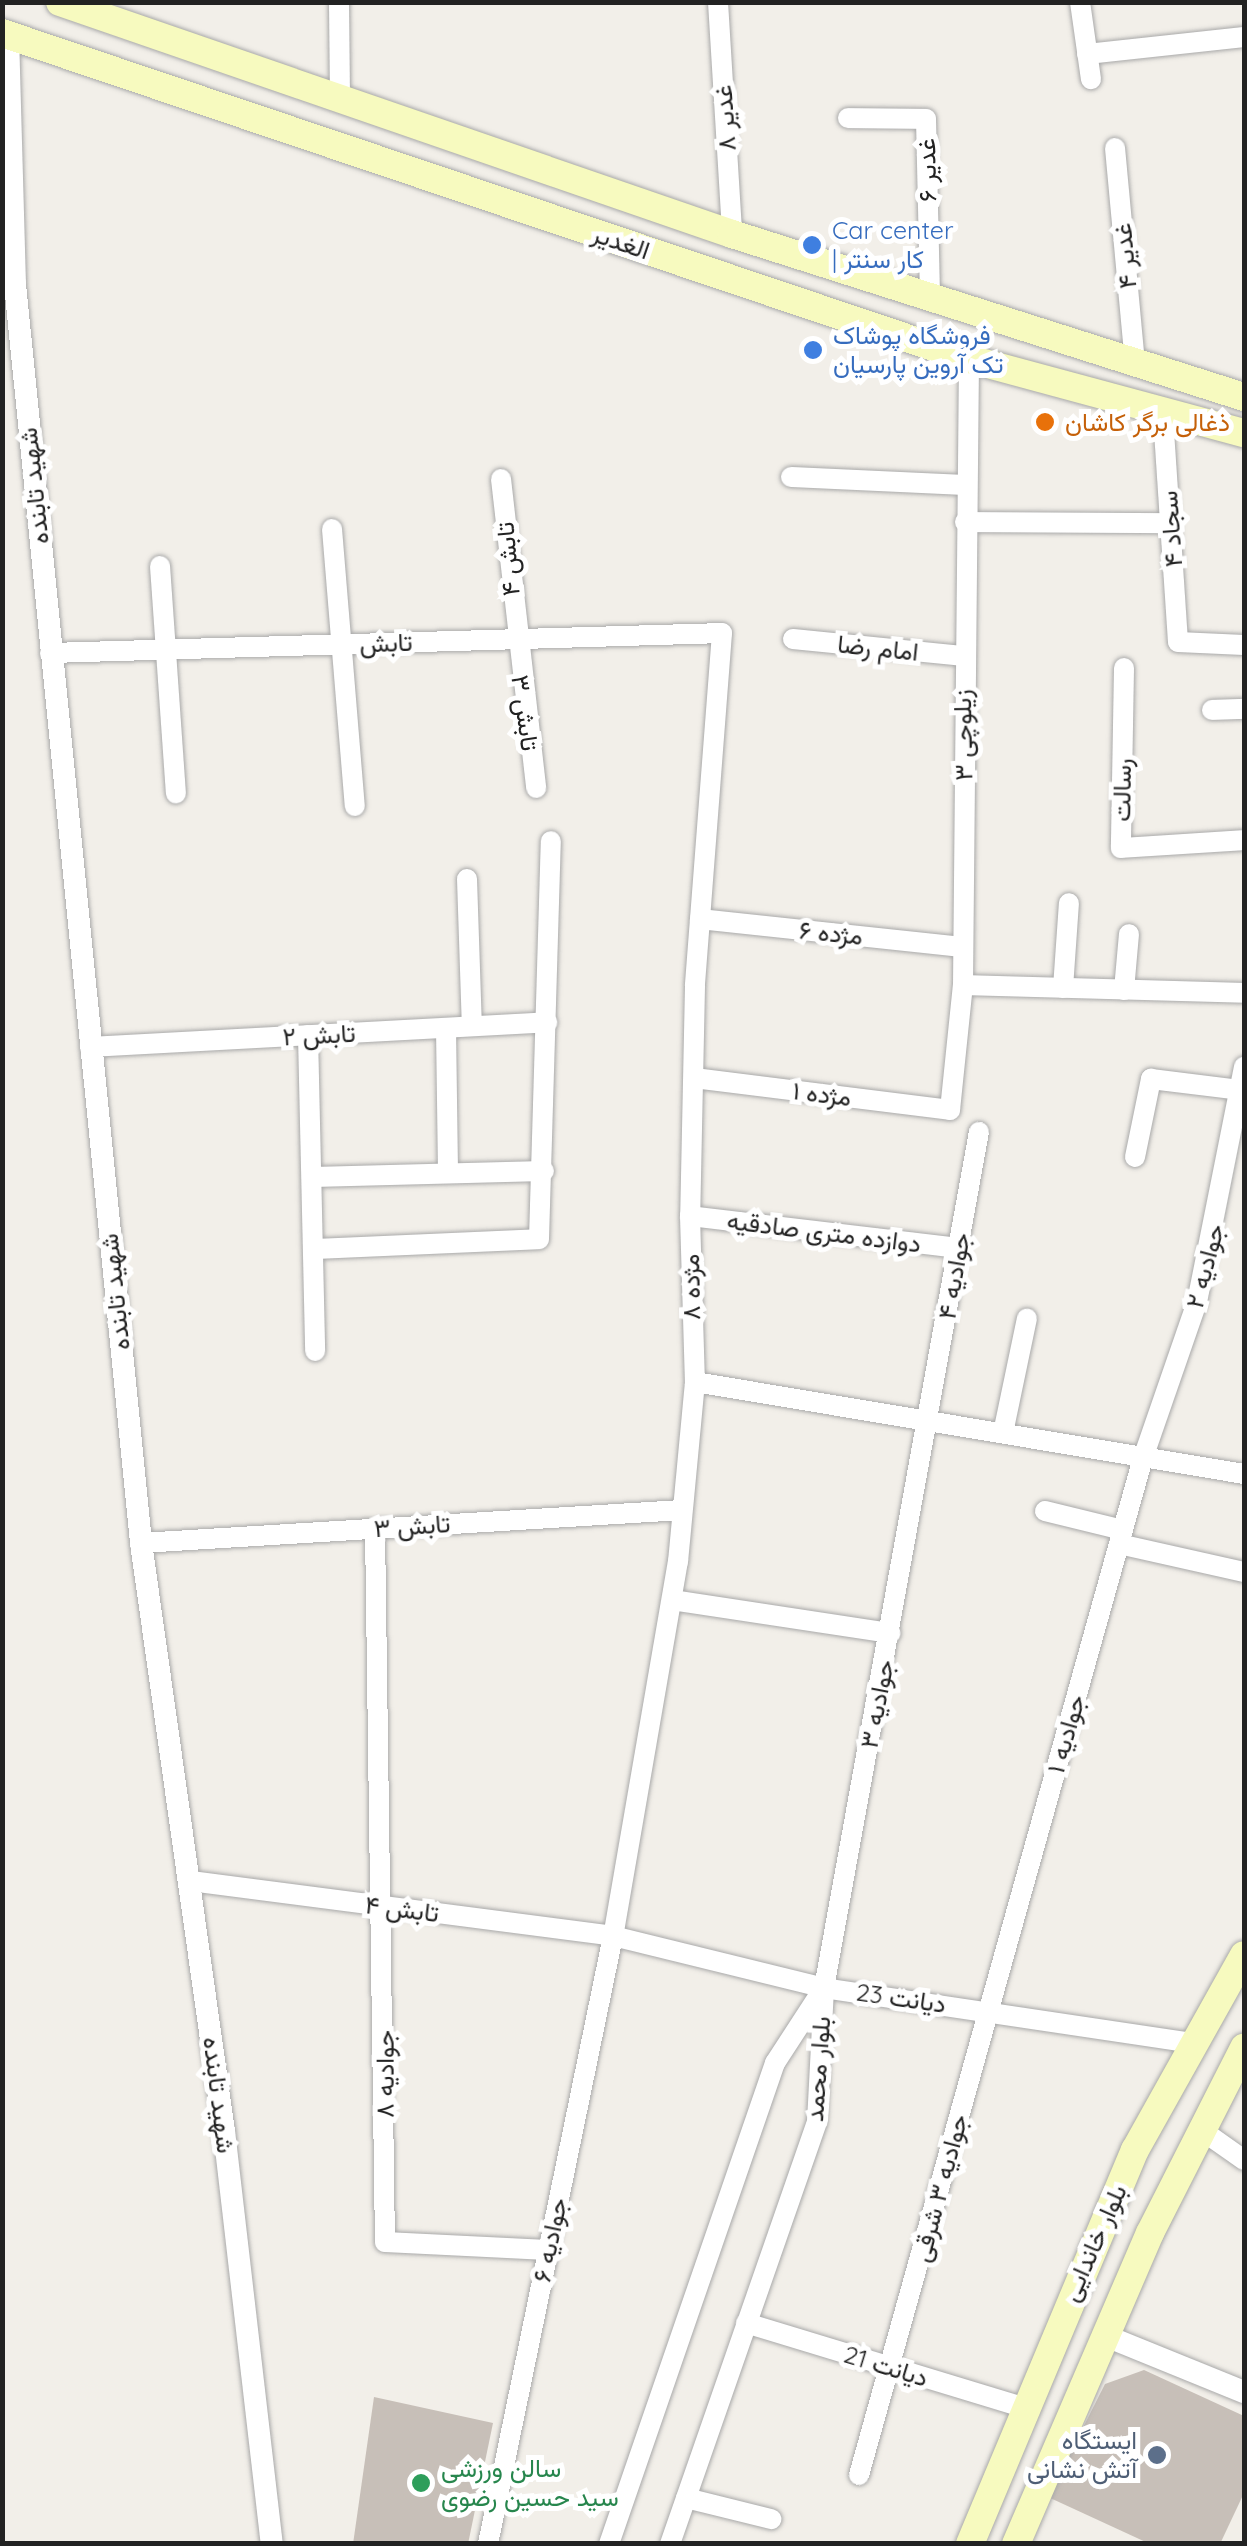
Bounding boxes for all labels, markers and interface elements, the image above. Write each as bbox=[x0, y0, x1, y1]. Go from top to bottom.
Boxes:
street label: غدیر ۸ bbox=[708, 84, 742, 152]
street label: غدیر ۶ bbox=[911, 138, 943, 202]
place label: Car center | کار سنتر bbox=[832, 216, 954, 275]
street label: الغدیر bbox=[588, 218, 654, 266]
street label: غدیر ۴ bbox=[1107, 222, 1143, 290]
marker: Car center | کار سنتر bbox=[801, 234, 823, 256]
place label: فروشگاه پوشاک تک آروین پارسیان bbox=[833, 321, 1003, 380]
marker: فروشگاه پوشاک تک آروین پارسیان bbox=[802, 339, 824, 361]
place label: ذغالی برگر کاشان bbox=[1065, 407, 1230, 437]
marker: ذغالی برگر کاشان bbox=[1034, 411, 1056, 433]
street label: شهید تابنده bbox=[13, 426, 55, 546]
street label: سجاد ۴ bbox=[1153, 490, 1189, 568]
street label: تابش ۴ bbox=[490, 521, 526, 597]
street label: تابش bbox=[359, 627, 413, 659]
street label: امام رضا bbox=[836, 629, 920, 667]
street label: تابش ۳ bbox=[505, 673, 545, 753]
street label: زیلوچی ۳ bbox=[947, 689, 979, 781]
street label: رسالت bbox=[1106, 758, 1138, 822]
street label: مژده ۶ bbox=[798, 915, 864, 951]
street label: تابش ۲ bbox=[282, 1018, 356, 1052]
street label: مژده ۱ bbox=[791, 1076, 853, 1112]
street label: دوازده متری صادقیه bbox=[725, 1205, 923, 1259]
street label: جوادیه ۲ bbox=[1179, 1220, 1231, 1312]
street label: جوادیه ۴ bbox=[932, 1230, 976, 1322]
street label: شهید تابنده bbox=[94, 1232, 136, 1352]
street label: مژده ۸ bbox=[675, 1254, 707, 1320]
street label: تابش ۳ bbox=[373, 1508, 451, 1544]
street label: جوادیه ۳ bbox=[854, 1657, 900, 1751]
street label: جوادیه ۱ bbox=[1040, 1691, 1092, 1777]
street label: تابش ۴ bbox=[363, 1890, 441, 1928]
street label: دیانت 23 bbox=[854, 1977, 948, 2019]
street label: بلوار محمد bbox=[799, 2015, 837, 2123]
street label: جوادیه ۸ bbox=[370, 2030, 400, 2118]
street label: شهید تابنده bbox=[197, 2035, 241, 2155]
street label: جوادیه ۳ شرقی bbox=[906, 2111, 974, 2265]
street label: بلوار خاندایی bbox=[1055, 2180, 1133, 2306]
street label: جوادیه ۶ bbox=[526, 2195, 574, 2285]
street label: دیانت 21 bbox=[840, 2339, 932, 2393]
place label: ایستگاه آتش نشانی bbox=[1027, 2426, 1137, 2485]
marker: ایستگاه آتش نشانی bbox=[1146, 2444, 1168, 2466]
place label: سالن ورزشی سید حسین رضوی bbox=[441, 2454, 619, 2513]
marker: سالن ورزشی سید حسین رضوی bbox=[410, 2472, 432, 2494]

